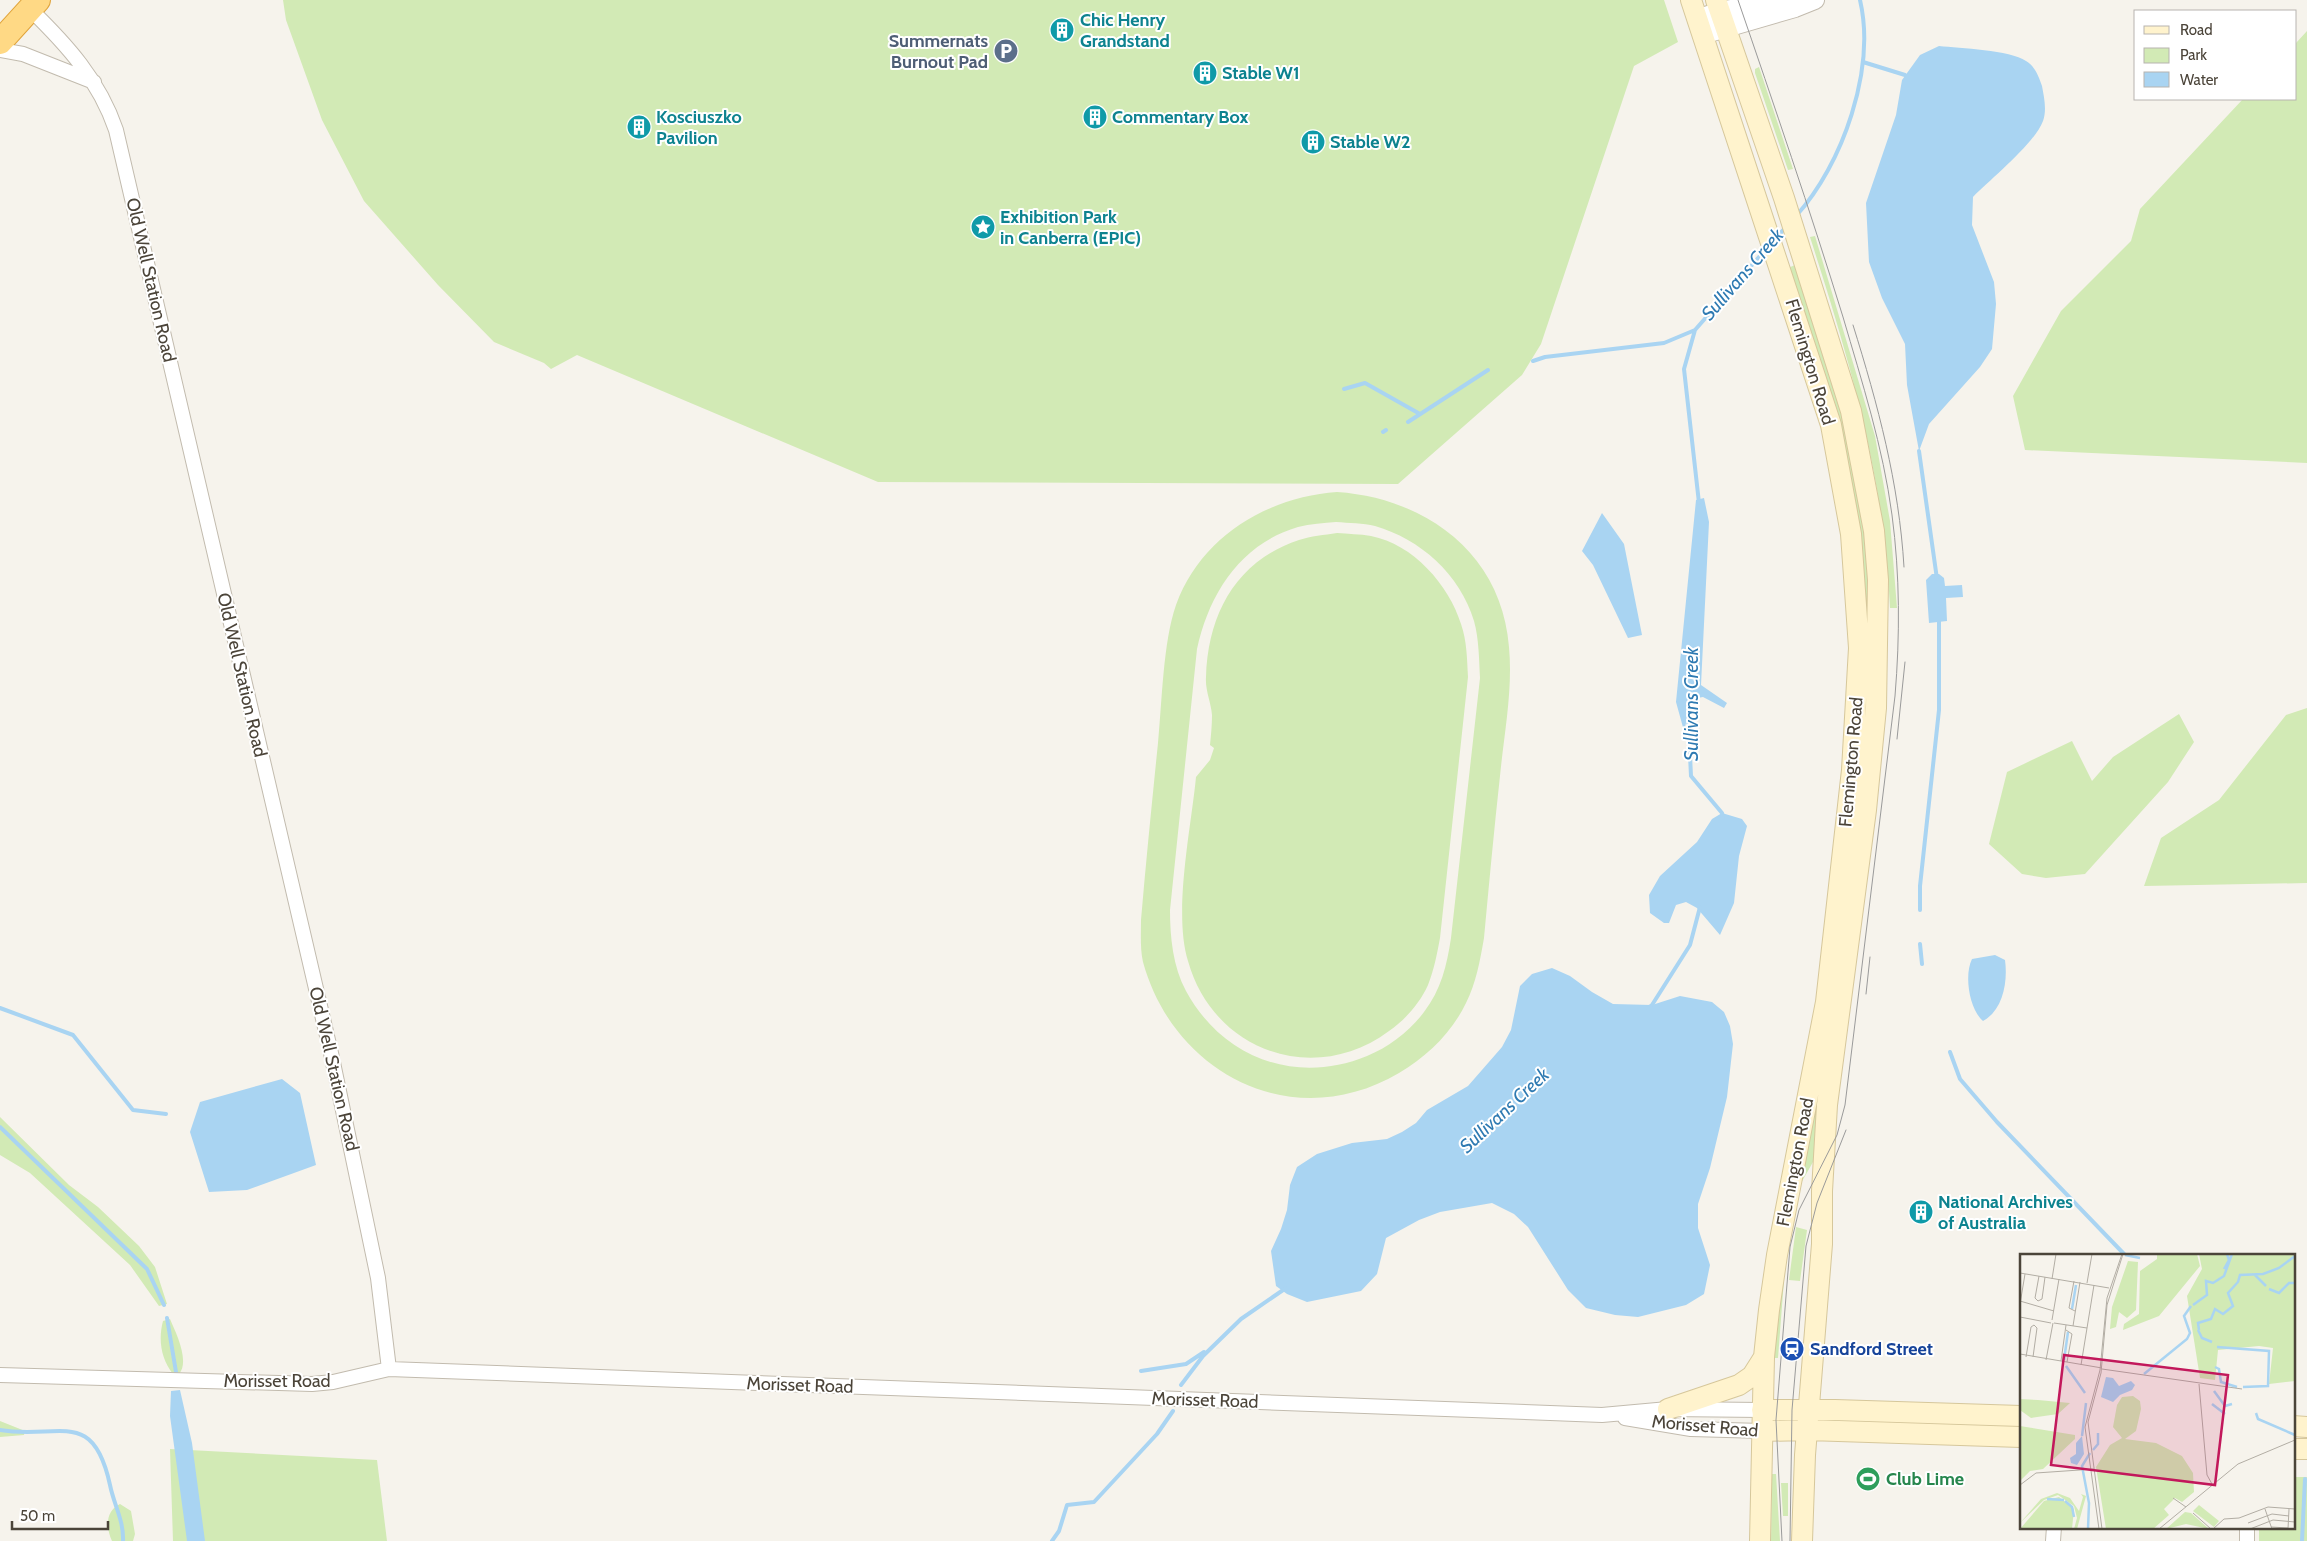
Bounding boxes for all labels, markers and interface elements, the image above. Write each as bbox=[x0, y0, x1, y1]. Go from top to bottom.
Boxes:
place label: Chic Henry Grandstand bbox=[1080, 9, 1170, 52]
legend bbox=[2134, 10, 2297, 100]
building icon: Chic Henry Grandstand bbox=[1049, 17, 1075, 43]
text: Road bbox=[2180, 21, 2213, 39]
place label: Summernats Burnout Pad bbox=[889, 30, 988, 73]
parking icon: Summernats Burnout Pad bbox=[993, 38, 1019, 64]
text: Park bbox=[2180, 46, 2207, 64]
building icon: Stable W1 bbox=[1192, 60, 1218, 86]
place label: Stable W1 bbox=[1222, 62, 1300, 84]
text: Water bbox=[2180, 71, 2218, 89]
building icon: Commentary Box bbox=[1082, 104, 1108, 130]
place label: Kosciuszko Pavilion bbox=[656, 106, 742, 149]
place label: Commentary Box bbox=[1112, 106, 1248, 128]
building icon: Kosciuszko Pavilion bbox=[626, 114, 652, 140]
building icon: Stable W2 bbox=[1300, 129, 1326, 155]
place label: Stable W2 bbox=[1330, 131, 1410, 153]
street label: Old Well Station Road bbox=[121, 196, 181, 364]
place label: Exhibition Park in Canberra (EPIC) bbox=[1000, 206, 1141, 249]
place icon: Exhibition Park in Canberra (EPIC) bbox=[970, 214, 996, 240]
water label: Sullivans Creek bbox=[1696, 223, 1789, 325]
street label: Flemington Road bbox=[1780, 296, 1840, 428]
street label: Old Well Station Road bbox=[212, 591, 272, 759]
water label: Sullivans Creek bbox=[1680, 646, 1703, 761]
street label: Flemington Road bbox=[1834, 696, 1868, 828]
street label: Old Well Station Road bbox=[304, 985, 364, 1153]
water label: Sullivans Creek bbox=[1455, 1063, 1554, 1158]
street label: Flemington Road bbox=[1772, 1096, 1818, 1228]
place label: National Archives of Australia bbox=[1938, 1191, 2073, 1234]
building icon: National Archives of Australia bbox=[1908, 1199, 1934, 1225]
inset map bbox=[2020, 1254, 2294, 1528]
station icon: Sandford Street bbox=[1779, 1336, 1805, 1362]
place label: Sandford Street bbox=[1810, 1338, 1933, 1360]
street label: Morisset Road bbox=[223, 1370, 331, 1392]
street label: Morisset Road bbox=[746, 1372, 854, 1398]
street label: Morisset Road bbox=[1151, 1387, 1259, 1413]
street label: Morisset Road bbox=[1651, 1410, 1759, 1442]
sports icon: Club Lime bbox=[1855, 1466, 1881, 1492]
place label: Club Lime bbox=[1886, 1468, 1964, 1490]
scale bar bbox=[12, 1498, 109, 1530]
text: 50 m bbox=[20, 1507, 55, 1525]

